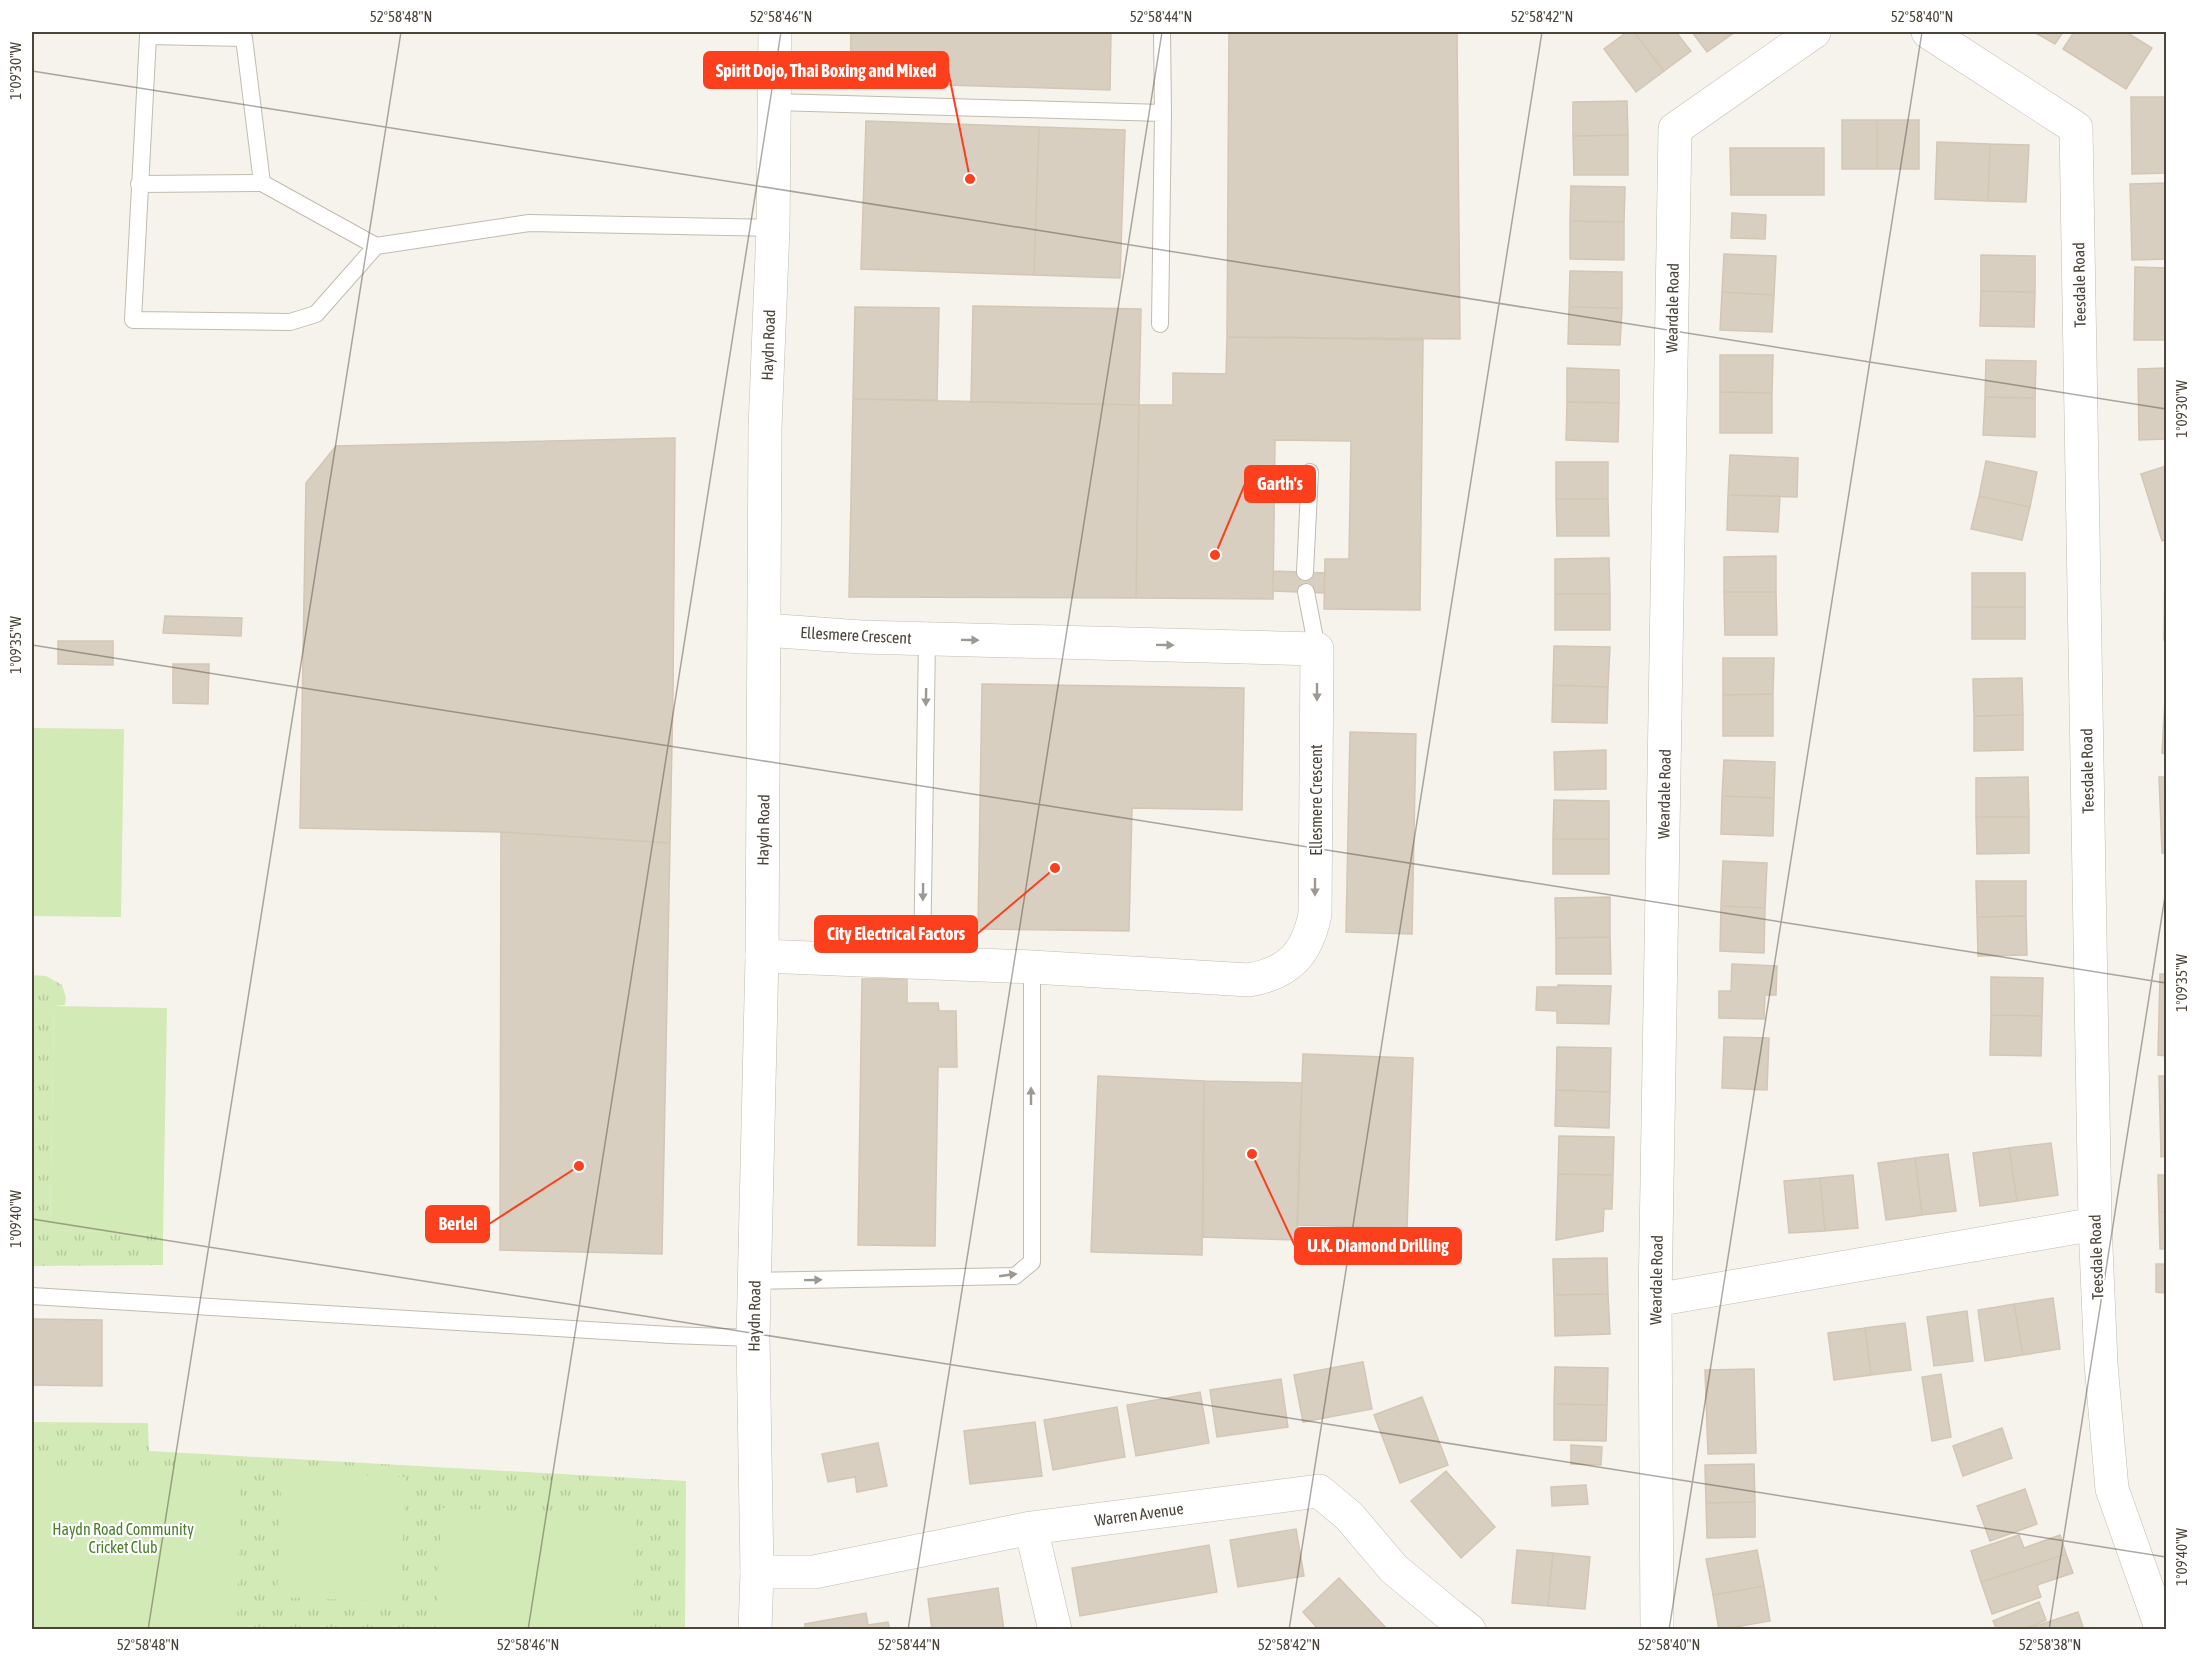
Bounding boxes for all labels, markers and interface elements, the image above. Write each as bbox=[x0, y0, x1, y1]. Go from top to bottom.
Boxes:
text: 52°58'48"N bbox=[370, 8, 432, 25]
text: 52°58'46"N bbox=[750, 8, 812, 25]
text: 52°58'44"N bbox=[1130, 8, 1192, 25]
text: 52°58'42"N bbox=[1511, 8, 1573, 25]
text: 52°58'40"N bbox=[1891, 8, 1953, 25]
text: 1°09'30"W bbox=[7, 42, 24, 100]
callout: Spirit Dojo, Thai Boxing and Mixed bbox=[704, 52, 948, 88]
text: Spirit Dojo, Thai Boxing and Mixed bbox=[716, 60, 936, 81]
street label: Teesdale Road bbox=[2069, 242, 2089, 328]
street label: Weardale Road bbox=[1662, 263, 1682, 353]
street label: Haydn Road bbox=[758, 309, 779, 381]
text: 1°09'30"W bbox=[2173, 380, 2190, 438]
callout: Garth's bbox=[1245, 466, 1315, 502]
text: Garth's bbox=[1257, 473, 1304, 494]
text: 1°09'35"W bbox=[7, 616, 24, 674]
street label: Ellesmere Crescent bbox=[800, 623, 912, 647]
one-way arrow bbox=[960, 635, 979, 645]
one-way arrow bbox=[1155, 640, 1174, 650]
one-way arrow bbox=[1312, 682, 1322, 701]
one-way arrow bbox=[921, 688, 931, 707]
street label: Teesdale Road bbox=[2077, 728, 2097, 814]
street label: Ellesmere Crescent bbox=[1307, 744, 1325, 856]
street label: Weardale Road bbox=[1654, 749, 1674, 839]
street label: Haydn Road bbox=[753, 794, 774, 866]
one-way arrow bbox=[1310, 877, 1320, 896]
one-way arrow bbox=[918, 883, 928, 902]
callout: City Electrical Factors bbox=[815, 916, 977, 952]
text: City Electrical Factors bbox=[827, 923, 966, 944]
text: 1°09'35"W bbox=[2173, 954, 2190, 1012]
one-way arrow bbox=[1026, 1086, 1036, 1105]
text: 1°09'40"W bbox=[7, 1190, 24, 1248]
callout: Berlei bbox=[426, 1206, 489, 1242]
text: Berlei bbox=[439, 1213, 477, 1234]
street label: Teesdale Road bbox=[2086, 1214, 2106, 1300]
callout: U.K. Diamond Drilling bbox=[1295, 1228, 1461, 1264]
text: U.K. Diamond Drilling bbox=[1307, 1235, 1449, 1256]
street label: Weardale Road bbox=[1646, 1235, 1666, 1325]
one-way arrow bbox=[999, 1271, 1018, 1280]
one-way arrow bbox=[804, 1275, 823, 1285]
street label: Haydn Road bbox=[744, 1280, 765, 1352]
street label: Warren Avenue bbox=[1093, 1499, 1185, 1529]
park label: Haydn Road Community Cricket Club bbox=[52, 1520, 194, 1556]
text: 1°09'40"W bbox=[2173, 1528, 2190, 1586]
text: 52°58'48"N bbox=[117, 1636, 179, 1653]
text: 52°58'46"N bbox=[497, 1636, 559, 1653]
text: 52°58'44"N bbox=[878, 1636, 940, 1653]
text: 52°58'42"N bbox=[1258, 1636, 1320, 1653]
text: 52°58'40"N bbox=[1638, 1636, 1700, 1653]
text: 52°58'38"N bbox=[2019, 1636, 2081, 1653]

